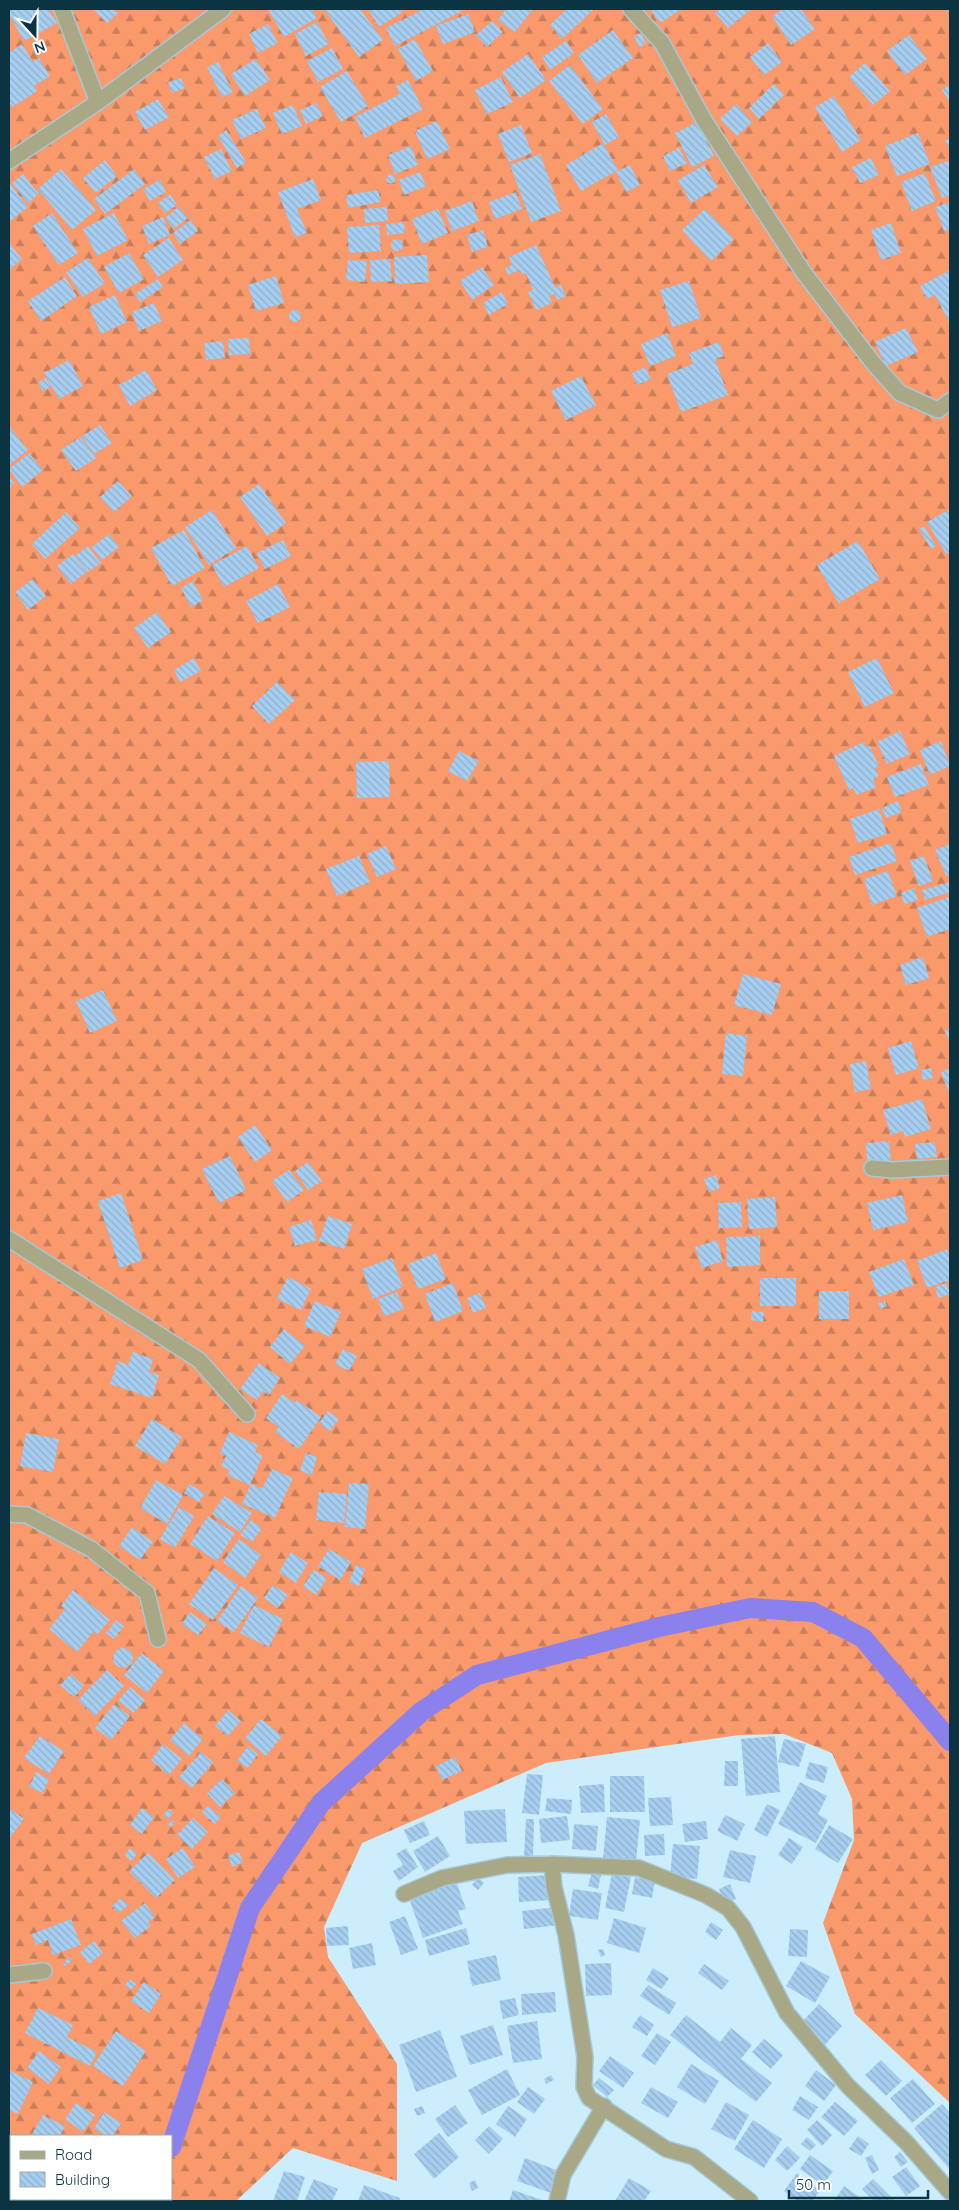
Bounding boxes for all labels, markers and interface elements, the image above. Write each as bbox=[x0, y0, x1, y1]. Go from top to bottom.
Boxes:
north arrow bbox=[10, 10, 60, 60]
text: N bbox=[32, 37, 48, 57]
legend bbox=[10, 2135, 172, 2200]
text: Road bbox=[55, 2145, 92, 2164]
scale bar bbox=[789, 2168, 928, 2200]
text: Building bbox=[55, 2170, 110, 2189]
text: 50 m bbox=[796, 2175, 831, 2194]

